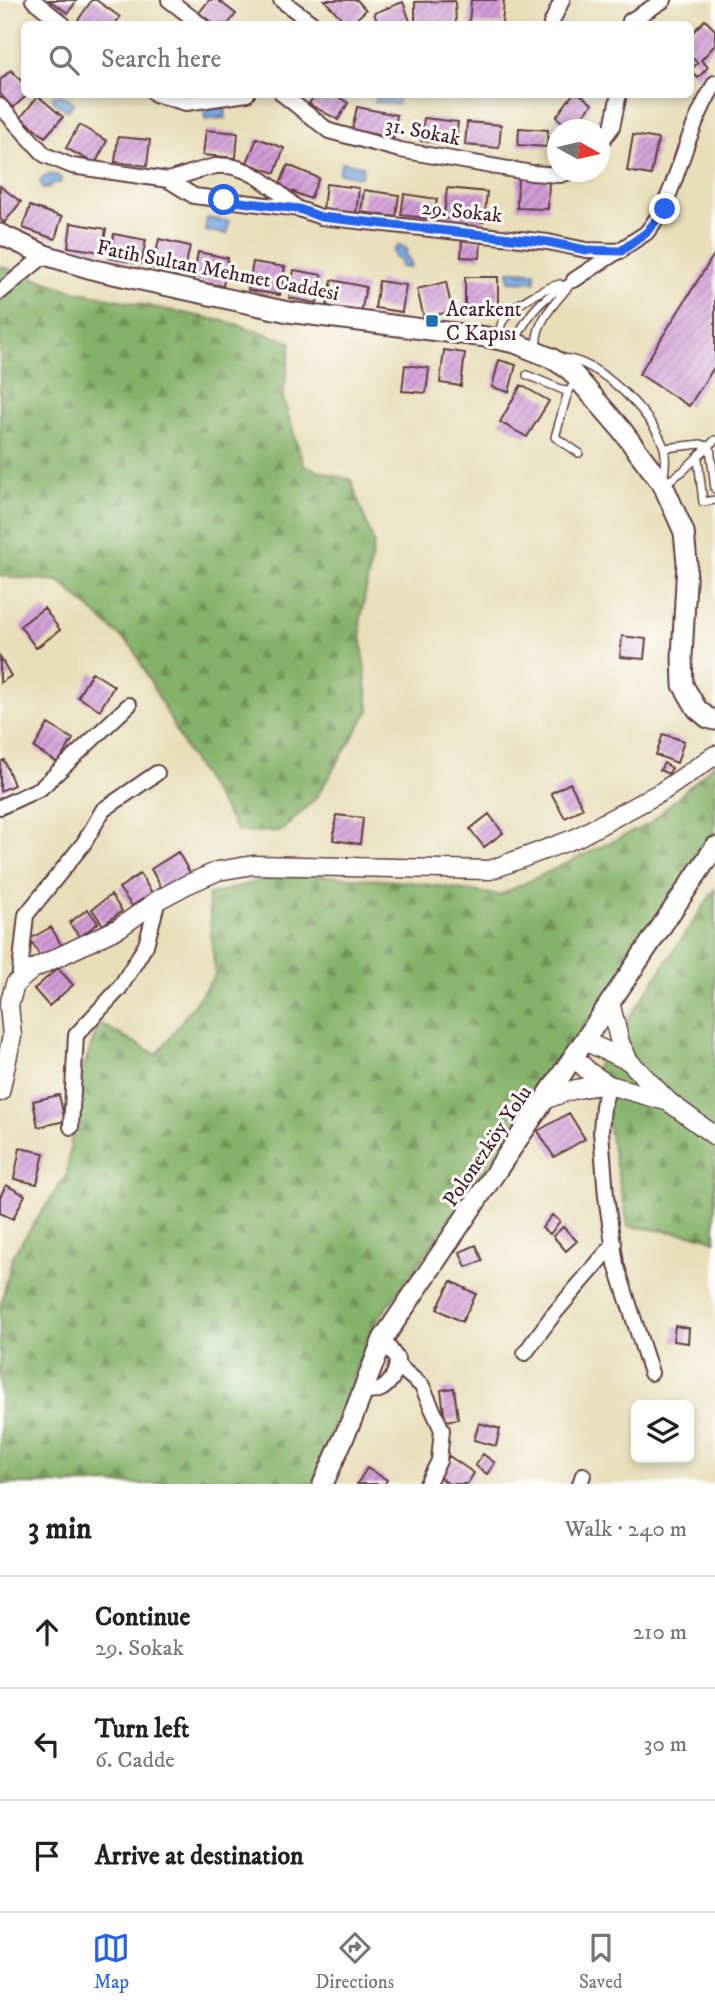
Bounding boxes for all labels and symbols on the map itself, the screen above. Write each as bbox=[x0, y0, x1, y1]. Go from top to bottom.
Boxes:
street label: 31. Sokak bbox=[383, 112, 463, 152]
north arrow bbox=[547, 119, 610, 182]
route start bbox=[208, 184, 239, 215]
route end bbox=[649, 193, 680, 224]
street label: 29. Sokak bbox=[420, 195, 504, 229]
street label: Fatih Sultan Mehmet Caddesi bbox=[94, 235, 341, 307]
place label: Acarkent C Kapısı bbox=[446, 297, 522, 347]
marker: Acarkent C Kapısı bbox=[424, 313, 440, 329]
street label: Polonezköy Yolu bbox=[438, 1081, 538, 1212]

